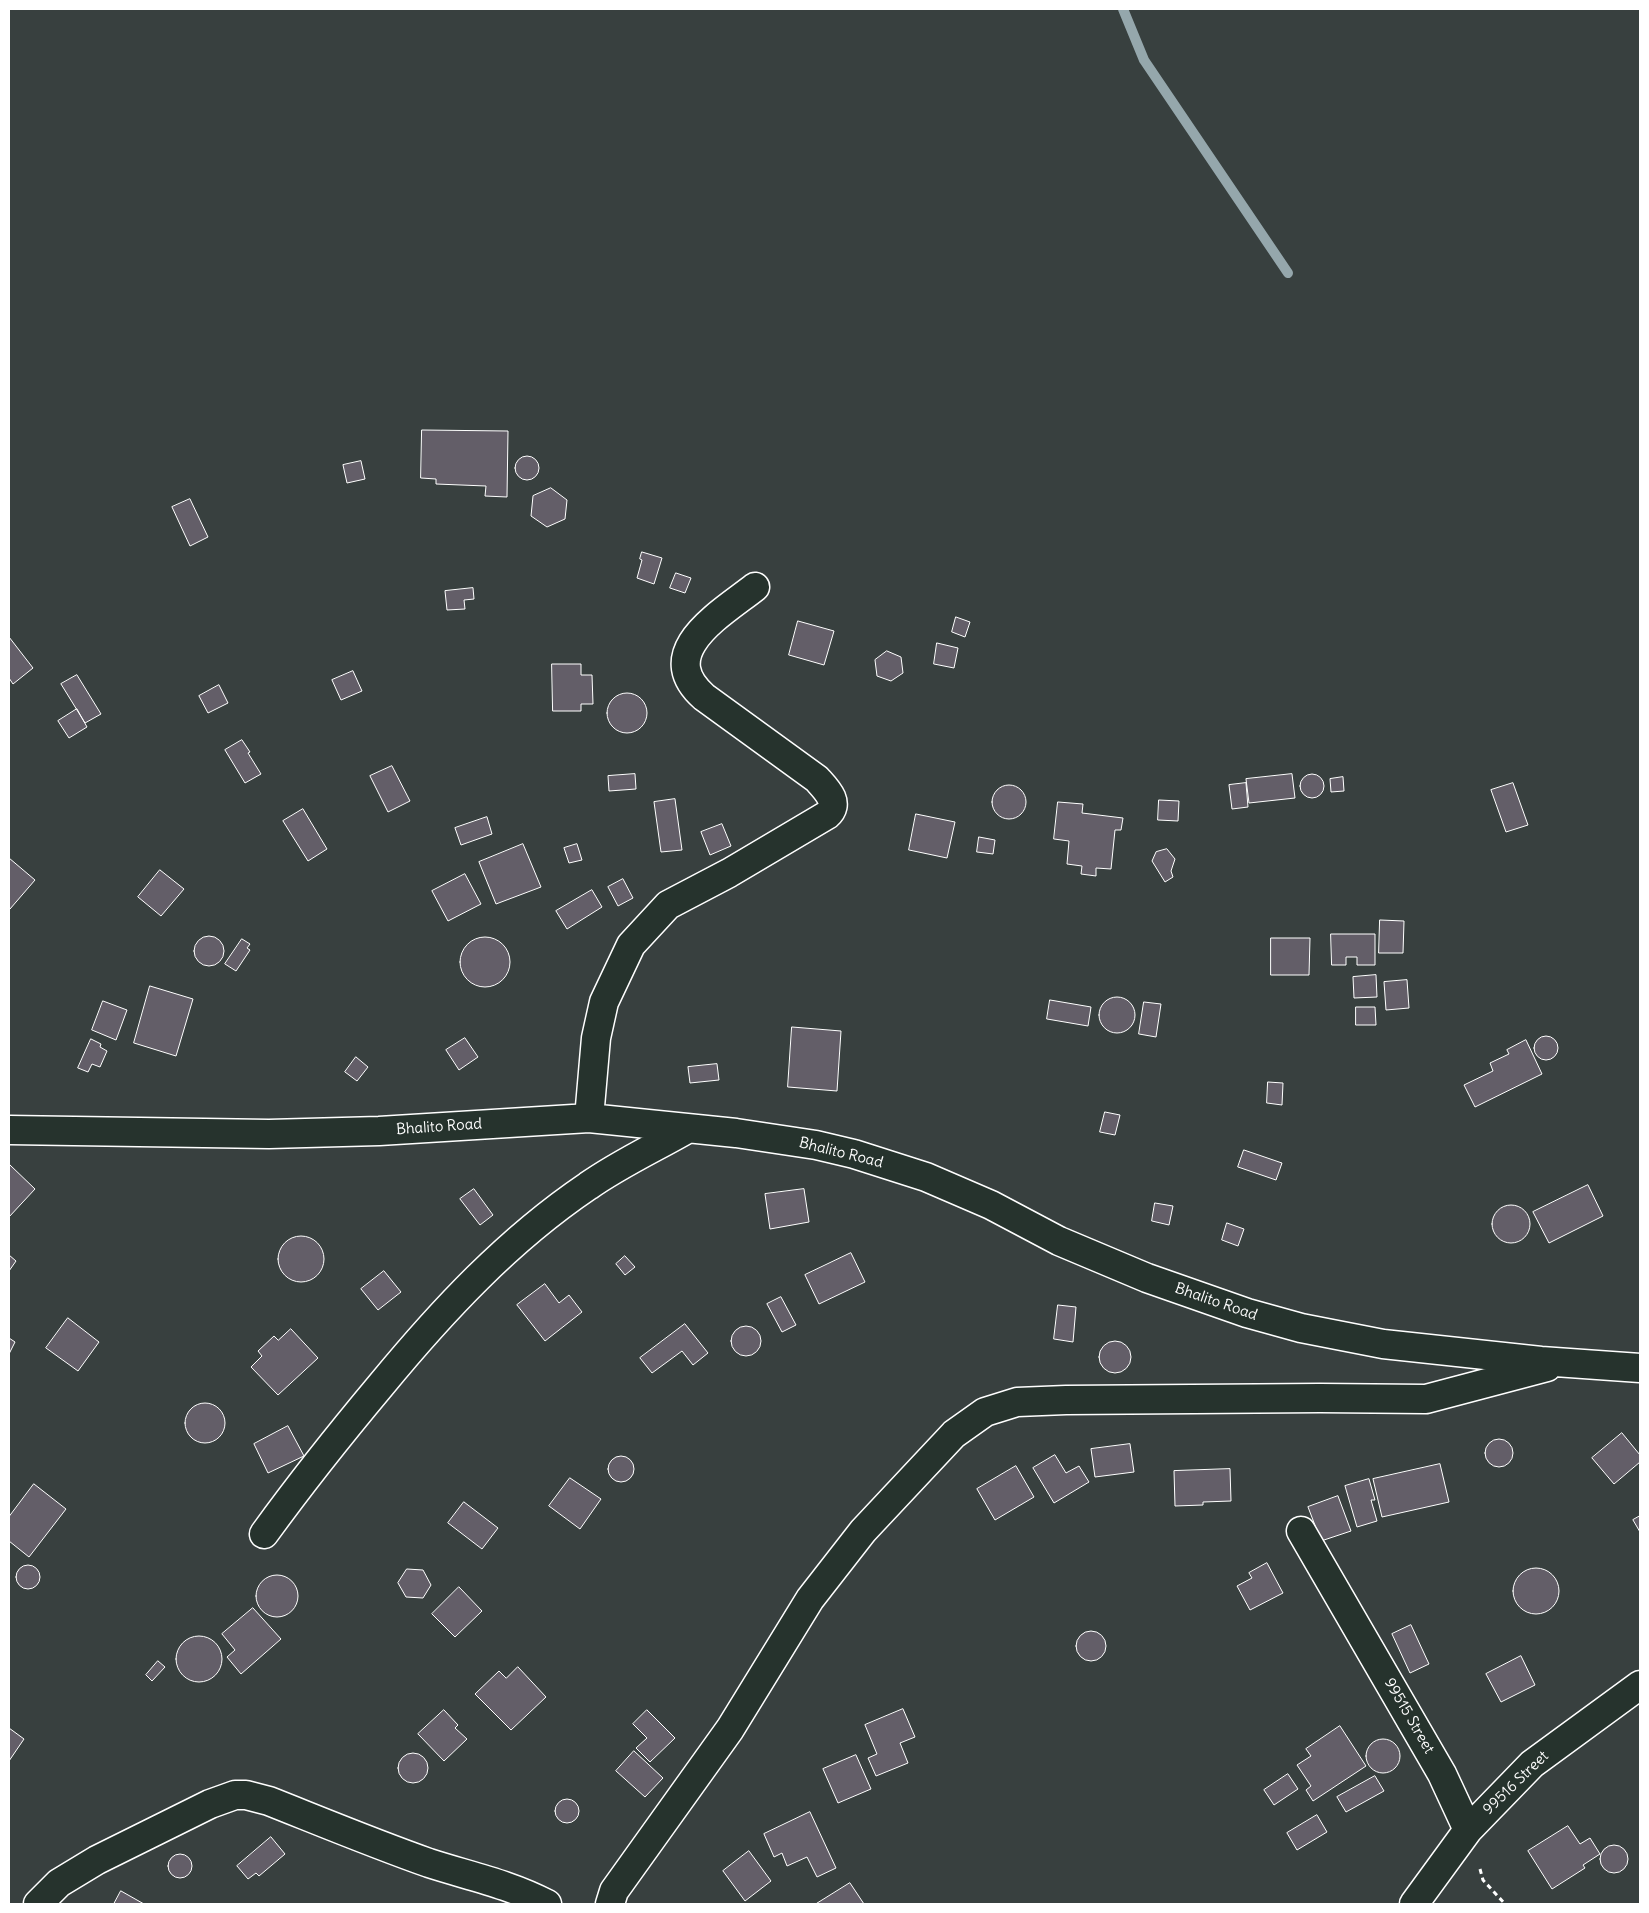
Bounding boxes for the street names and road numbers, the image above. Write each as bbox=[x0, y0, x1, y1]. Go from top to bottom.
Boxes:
street label: Bhalito Road bbox=[395, 1115, 483, 1139]
street label: Bhalito Road bbox=[797, 1134, 885, 1172]
street label: Bhalito Road bbox=[1172, 1279, 1260, 1325]
street label: 99515 Street bbox=[1380, 1675, 1438, 1757]
street label: 99516 Street bbox=[1480, 1747, 1552, 1819]

